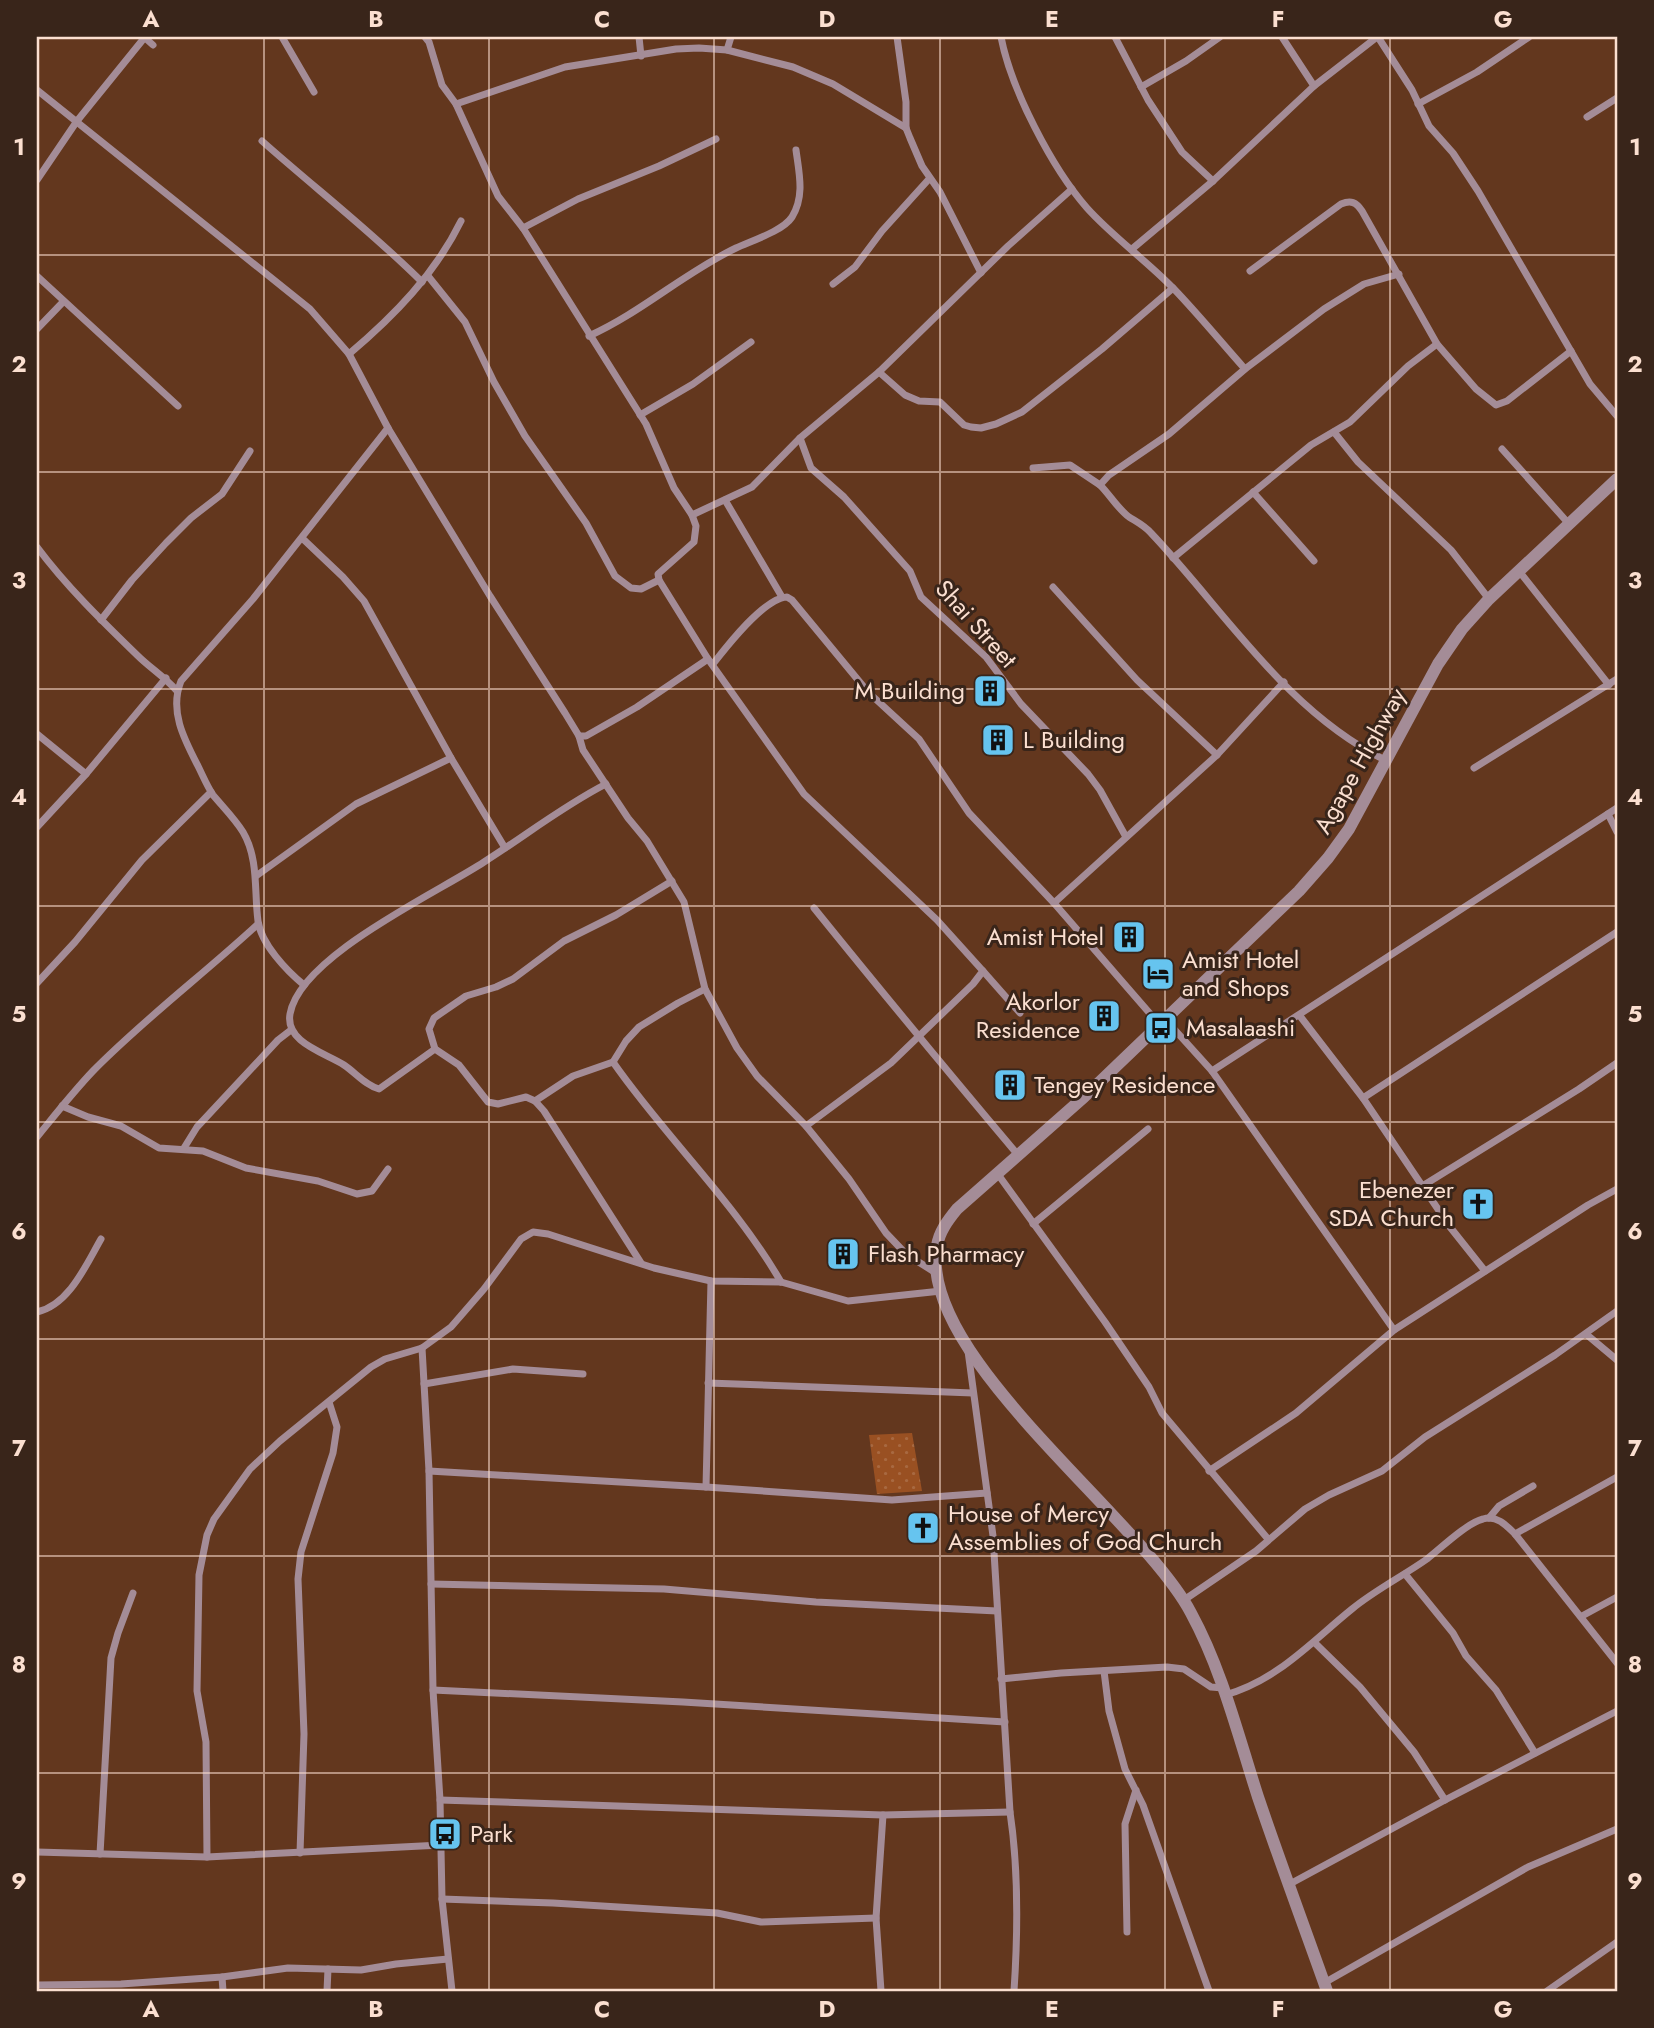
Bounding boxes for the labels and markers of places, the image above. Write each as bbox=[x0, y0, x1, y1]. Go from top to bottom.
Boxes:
building icon: M Building bbox=[971, 672, 1009, 710]
place label: M Building bbox=[854, 673, 965, 708]
building icon: L Building bbox=[979, 721, 1017, 759]
place label: L Building bbox=[1023, 722, 1125, 757]
building icon: Amist Hotel bbox=[1110, 918, 1148, 956]
place label: Amist Hotel bbox=[987, 919, 1104, 954]
place label: Amist Hotel and Shops bbox=[1182, 942, 1299, 1005]
hotel icon: Amist Hotel and Shops bbox=[1139, 955, 1177, 993]
place label: Akorlor Residence bbox=[976, 984, 1081, 1047]
building icon: Akorlor Residence bbox=[1085, 997, 1123, 1035]
bus stop icon: Masalaashi bbox=[1142, 1009, 1180, 1047]
place label: Masalaashi bbox=[1186, 1010, 1295, 1045]
building icon: Tengey Residence bbox=[991, 1066, 1029, 1104]
place label: Tengey Residence bbox=[1034, 1067, 1215, 1102]
place label: Ebenezer SDA Church bbox=[1329, 1172, 1455, 1235]
church icon: Ebenezer SDA Church bbox=[1459, 1185, 1497, 1223]
building icon: Flash Pharmacy bbox=[824, 1235, 862, 1273]
place label: Flash Pharmacy bbox=[868, 1236, 1025, 1271]
place label: House of Mercy Assemblies of God Church bbox=[948, 1496, 1222, 1559]
church icon: House of Mercy Assemblies of God Church bbox=[904, 1509, 942, 1547]
bus stop icon: Park bbox=[426, 1815, 464, 1853]
place label: Park bbox=[470, 1816, 513, 1851]

